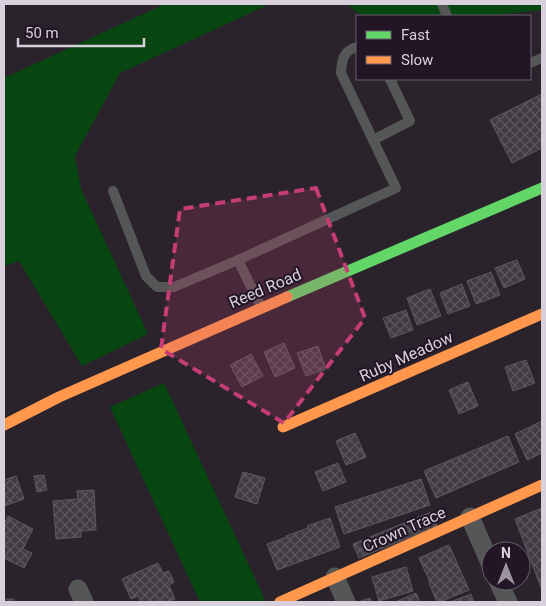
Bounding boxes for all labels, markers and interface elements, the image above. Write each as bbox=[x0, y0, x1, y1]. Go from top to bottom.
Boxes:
scale bar bbox=[18, 15, 144, 47]
legend bbox=[356, 15, 531, 80]
text: 50 m bbox=[25, 24, 59, 42]
text: Fast bbox=[401, 26, 430, 44]
text: Slow bbox=[401, 51, 433, 69]
street label: Reed Road bbox=[226, 265, 304, 312]
street label: Ruby Meadow bbox=[356, 327, 456, 386]
street label: Crown Trace bbox=[360, 503, 449, 556]
north arrow bbox=[481, 541, 531, 591]
text: N bbox=[501, 545, 511, 561]

